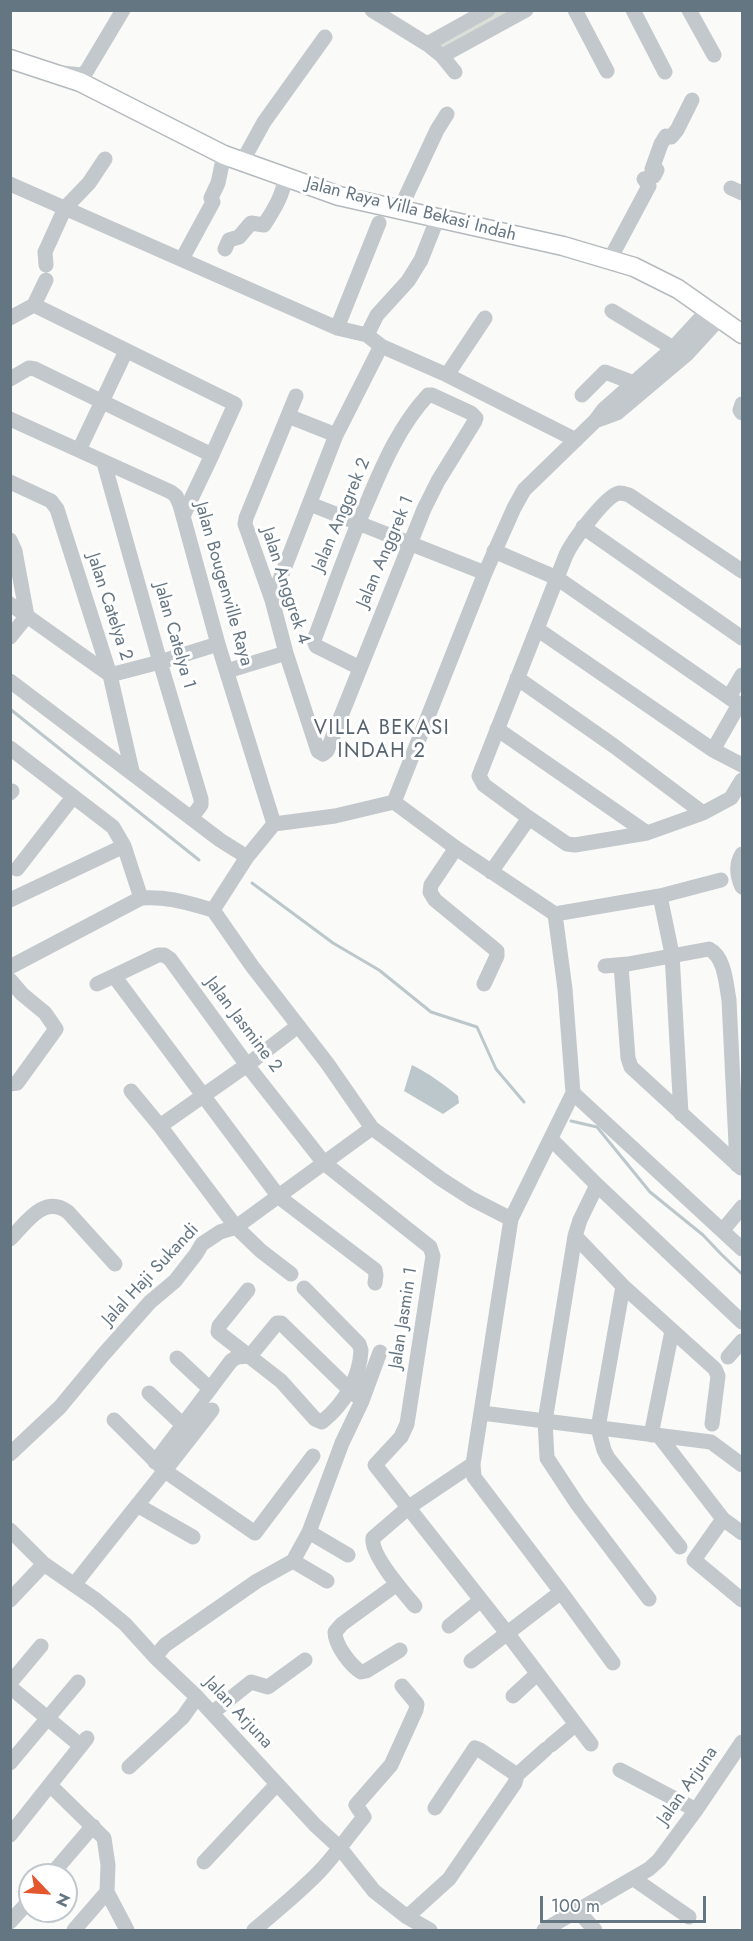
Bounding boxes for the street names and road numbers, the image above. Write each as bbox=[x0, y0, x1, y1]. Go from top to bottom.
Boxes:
street label: Jalan Raya Villa Bekasi Indah bbox=[304, 173, 518, 247]
street label: Jalan Anggrek 2 bbox=[308, 455, 376, 575]
street label: Jalan Anggrek 1 bbox=[353, 493, 419, 611]
street label: Jalan Bougenville Raya bbox=[189, 500, 257, 668]
street label: Jalan Anggrek 4 bbox=[256, 525, 314, 647]
street label: Jalan Catelya 2 bbox=[81, 551, 137, 663]
street label: Jalan Catelya 1 bbox=[149, 580, 199, 692]
street label: Jalan Jasmine 2 bbox=[200, 973, 286, 1077]
street label: Jalal Haji Sukandi bbox=[98, 1219, 204, 1331]
street label: Jalan Jasmin 1 bbox=[385, 1266, 423, 1370]
street label: Jalan Arjuna bbox=[199, 1672, 277, 1754]
street label: Jalan Arjuna bbox=[653, 1743, 723, 1829]

